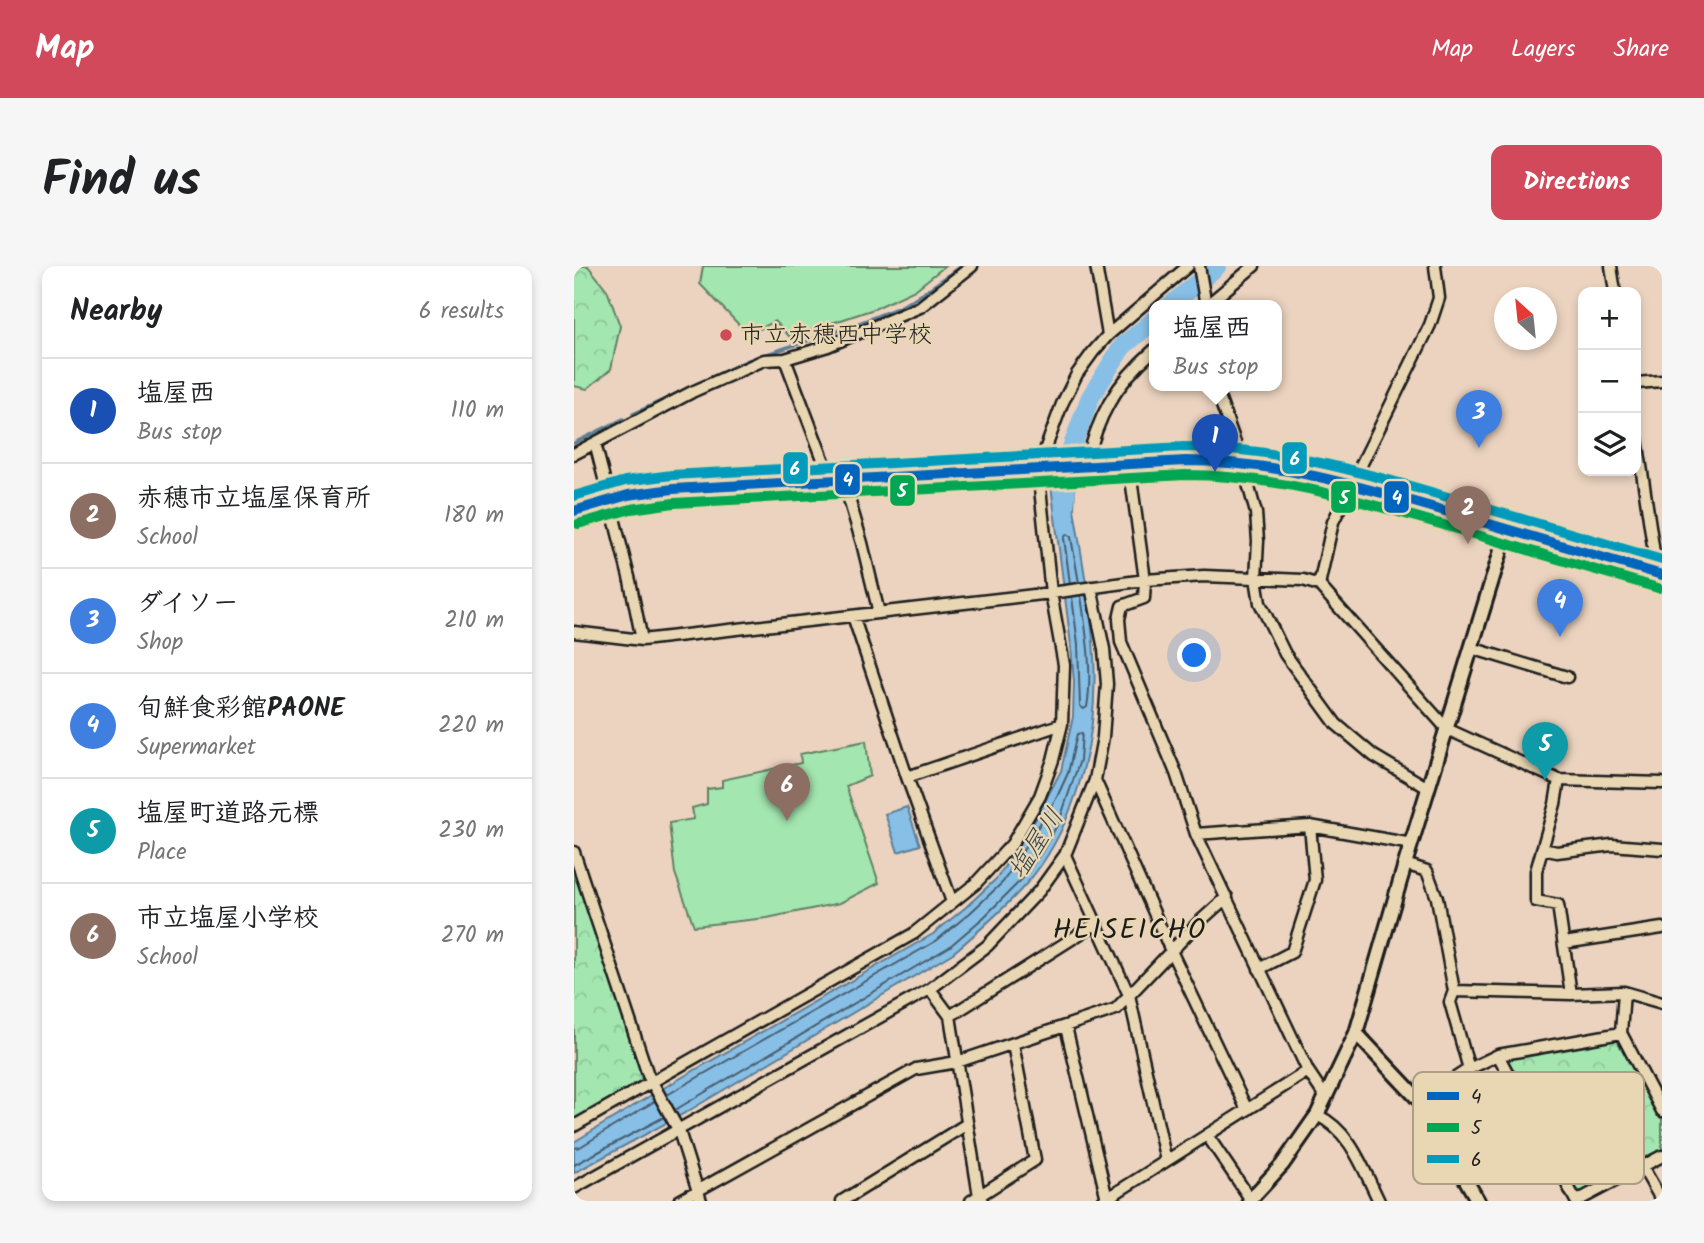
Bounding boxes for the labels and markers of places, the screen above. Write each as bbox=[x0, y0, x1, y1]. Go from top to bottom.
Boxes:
place label: 市立赤穂西中学校 bbox=[740, 316, 932, 355]
marker: 市立赤穂西中学校 bbox=[718, 327, 734, 343]
pin: 3 bbox=[1456, 390, 1502, 448]
pin: 1 bbox=[1192, 414, 1238, 472]
pin: 2 bbox=[1445, 486, 1491, 544]
pin: 4 bbox=[1537, 579, 1583, 637]
pin: 5 bbox=[1522, 722, 1568, 780]
pin: 6 bbox=[764, 763, 810, 821]

